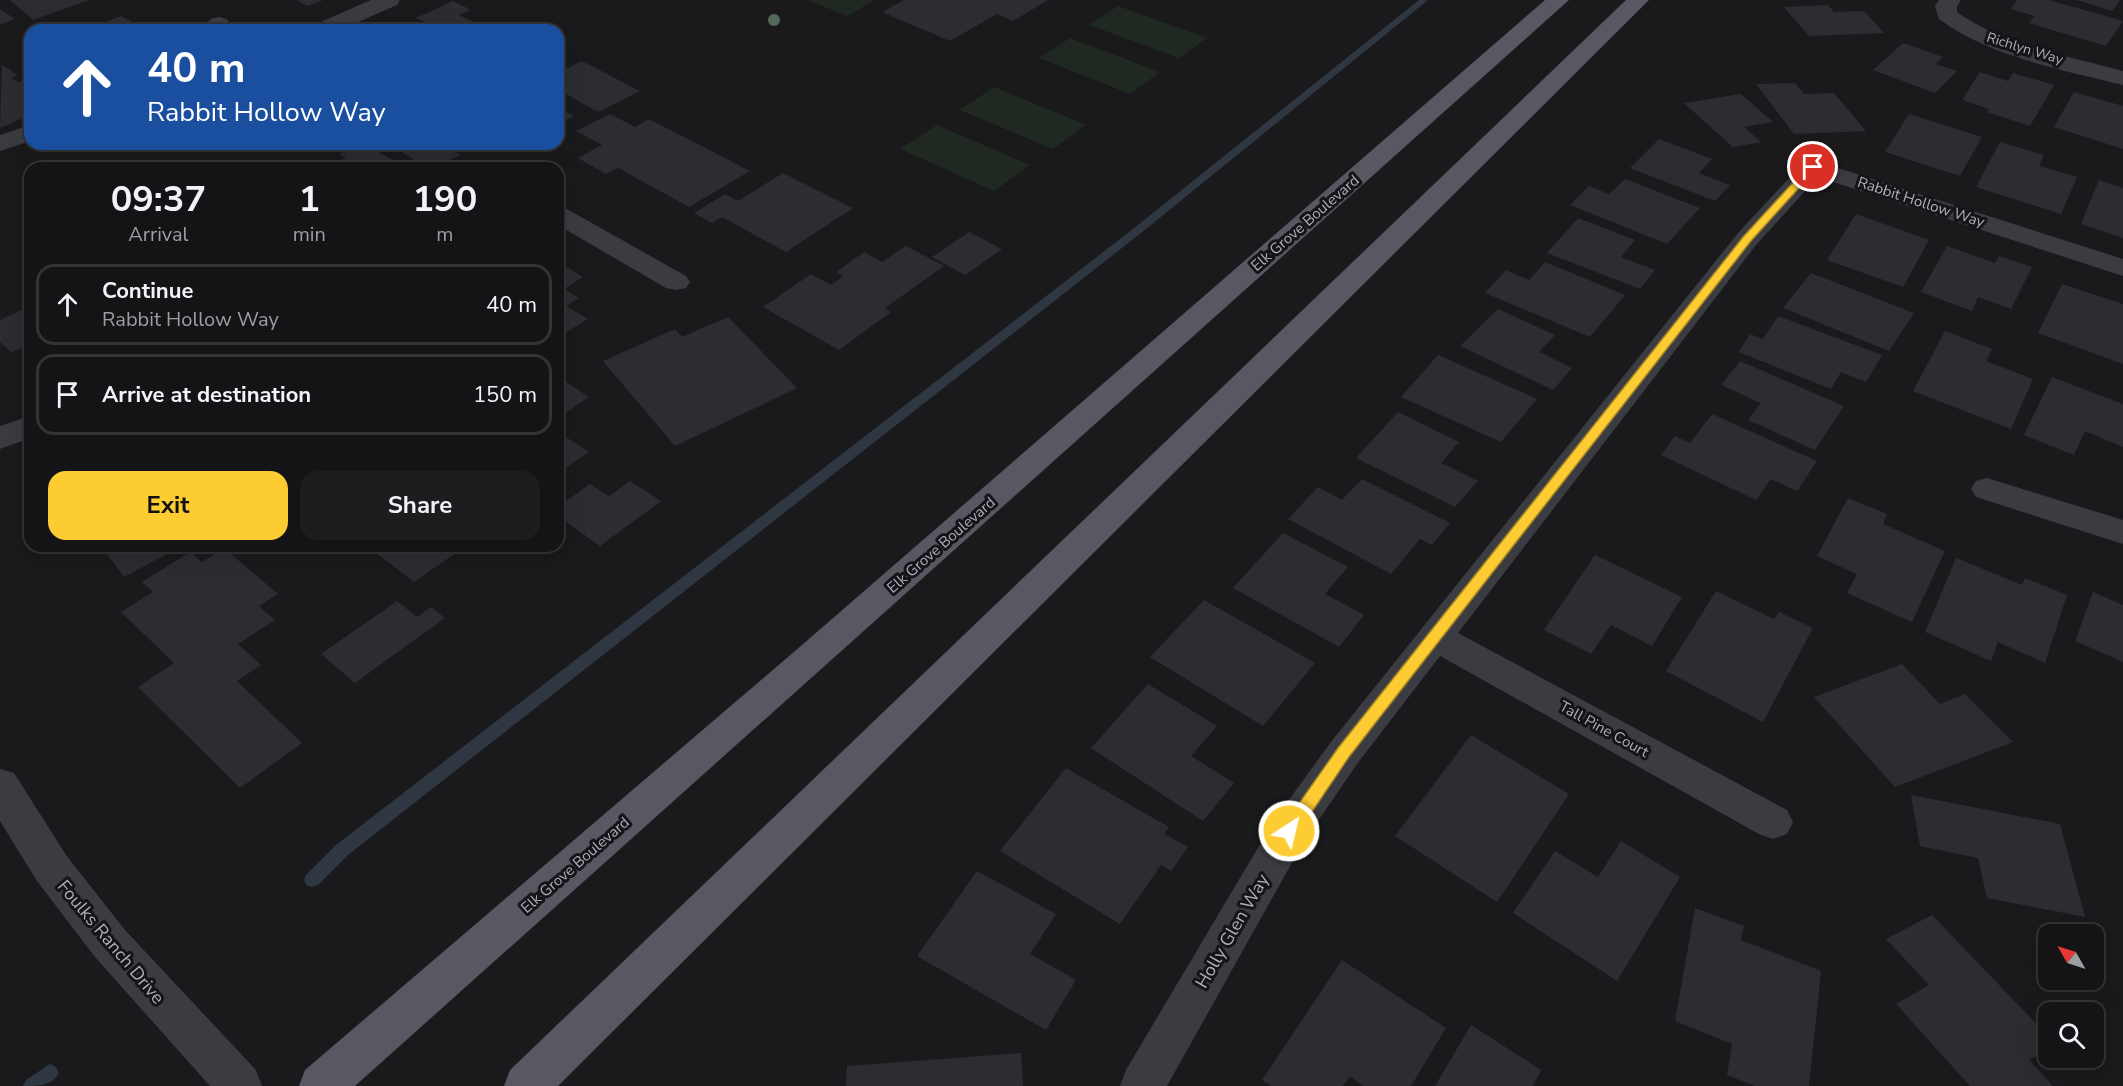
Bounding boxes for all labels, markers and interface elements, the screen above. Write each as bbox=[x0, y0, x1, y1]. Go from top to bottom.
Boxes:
street label: Richlyn Way bbox=[1984, 28, 2066, 69]
text: 40 m bbox=[147, 40, 246, 97]
icon: ahead bbox=[48, 48, 126, 126]
text: Rabbit Hollow Way bbox=[147, 94, 386, 131]
pin bbox=[1787, 141, 1838, 192]
icon: arrive bbox=[1796, 150, 1829, 183]
street label: Elk Grove Boulevard bbox=[1247, 170, 1363, 276]
street label: Rabbit Hollow Way bbox=[1855, 172, 1987, 232]
text: 09:37 bbox=[111, 175, 206, 224]
text: 1 bbox=[298, 175, 320, 224]
text: 190 bbox=[412, 175, 477, 224]
text: Arrival bbox=[128, 221, 188, 248]
text: min bbox=[293, 221, 326, 248]
text: m bbox=[436, 221, 453, 248]
text: Continue bbox=[102, 276, 193, 306]
icon: ahead bbox=[51, 288, 84, 321]
text: 40 m bbox=[486, 290, 537, 320]
text: Rabbit Hollow Way bbox=[102, 306, 279, 333]
icon: arrive bbox=[51, 378, 84, 411]
text: Arrive at destination bbox=[102, 380, 311, 410]
text: 150 m bbox=[473, 380, 537, 410]
button: Exit bbox=[48, 471, 288, 540]
button: Share bbox=[300, 471, 540, 540]
street label: Elk Grove Boulevard bbox=[883, 492, 999, 598]
street label: Tall Pine Court bbox=[1556, 696, 1653, 762]
position arrow bbox=[1257, 799, 1321, 863]
street label: Elk Grove Boulevard bbox=[517, 812, 633, 918]
street label: Holly Glen Way bbox=[1190, 869, 1275, 993]
street label: Foulks Ranch Drive bbox=[52, 875, 170, 1009]
north arrow bbox=[2038, 924, 2104, 990]
map controls bbox=[2038, 924, 2104, 1068]
button: search bbox=[2038, 1002, 2104, 1068]

